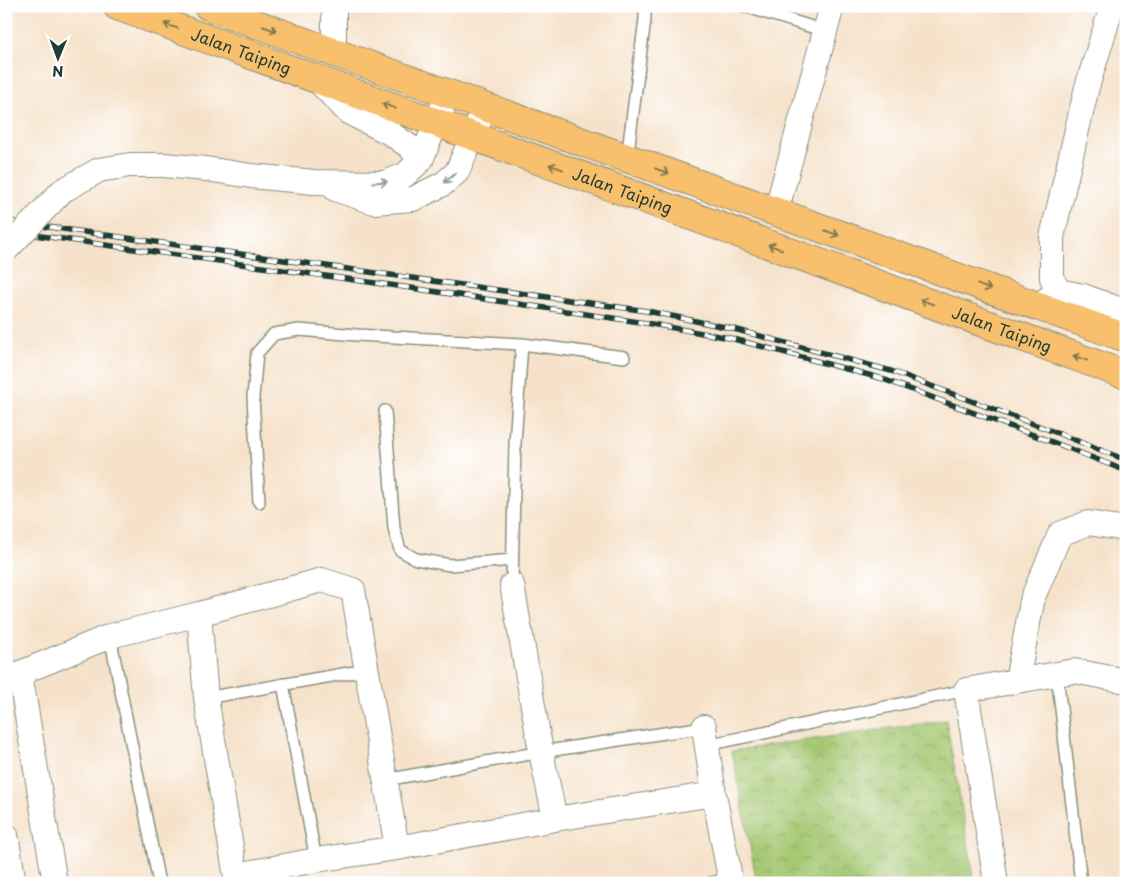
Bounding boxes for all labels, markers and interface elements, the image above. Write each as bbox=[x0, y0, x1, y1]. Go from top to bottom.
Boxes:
one-way arrow bbox=[164, 21, 179, 30]
street label: Jalan Taiping bbox=[188, 21, 295, 80]
one-way arrow bbox=[263, 26, 278, 35]
north arrow bbox=[32, 32, 82, 82]
text: N bbox=[52, 61, 63, 82]
one-way arrow bbox=[382, 101, 398, 110]
street label: Jalan Taiping bbox=[569, 161, 676, 219]
one-way arrow bbox=[549, 162, 565, 171]
one-way arrow bbox=[654, 167, 669, 176]
one-way arrow bbox=[443, 173, 456, 184]
one-way arrow bbox=[371, 178, 387, 187]
one-way arrow bbox=[823, 229, 839, 238]
one-way arrow bbox=[768, 242, 783, 251]
one-way arrow bbox=[976, 283, 992, 292]
one-way arrow bbox=[920, 297, 936, 306]
street label: Jalan Taiping bbox=[949, 299, 1055, 358]
one-way arrow bbox=[1073, 353, 1088, 362]

